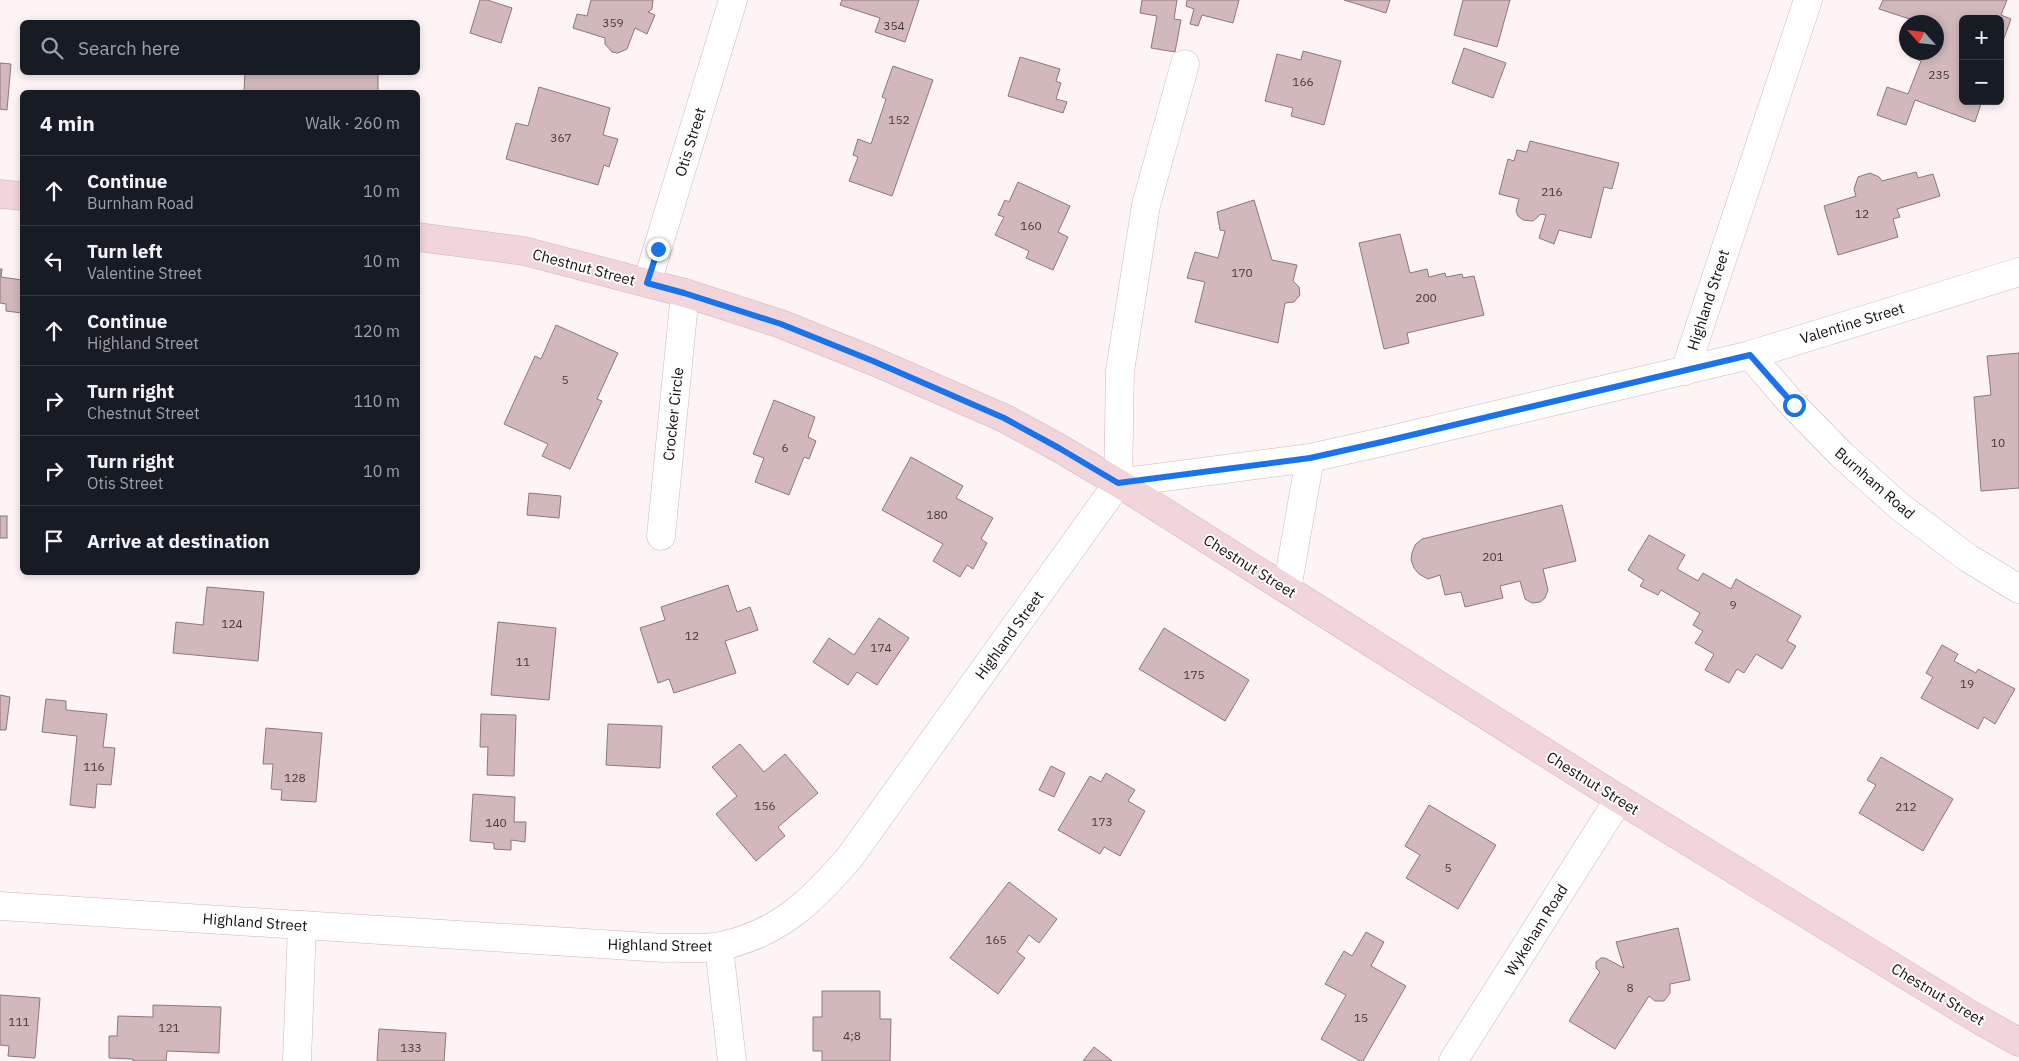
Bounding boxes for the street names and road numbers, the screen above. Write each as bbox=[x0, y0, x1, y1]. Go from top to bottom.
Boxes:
street label: Otis Street bbox=[670, 105, 710, 179]
street label: Chestnut Street bbox=[531, 244, 637, 290]
street label: Highland Street bbox=[1683, 247, 1733, 353]
street label: Valentine Street bbox=[1798, 298, 1906, 348]
street label: Crocker Circle bbox=[659, 366, 687, 462]
street label: Burnham Road bbox=[1831, 443, 1919, 523]
street label: Chestnut Street bbox=[1200, 530, 1300, 602]
street label: Highland Street bbox=[971, 587, 1047, 683]
street label: Chestnut Street bbox=[1543, 747, 1643, 819]
street label: Wykeham Road bbox=[1500, 881, 1572, 979]
street label: Highland Street bbox=[202, 909, 308, 935]
street label: Highland Street bbox=[607, 935, 713, 955]
street label: Chestnut Street bbox=[1888, 959, 1988, 1029]

